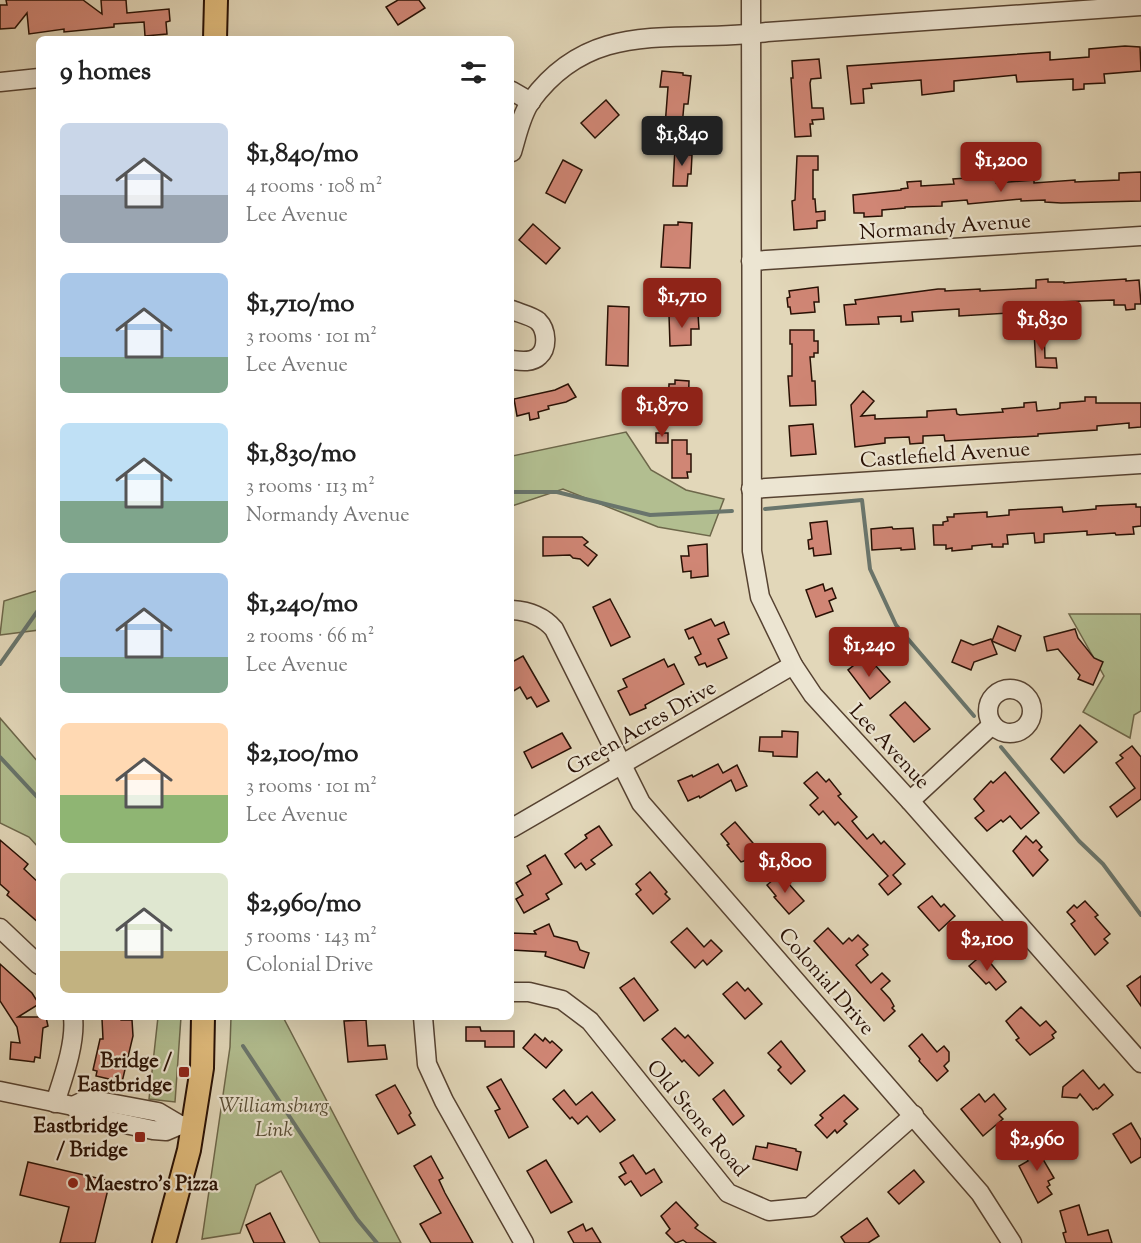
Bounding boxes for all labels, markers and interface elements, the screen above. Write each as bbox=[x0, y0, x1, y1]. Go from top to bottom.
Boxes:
text: 9 homes bbox=[60, 54, 151, 91]
icon: filters bbox=[457, 56, 490, 89]
pin: $1,840 bbox=[633, 116, 731, 167]
text: $1,840 bbox=[656, 121, 708, 150]
text: $1,840/mo bbox=[246, 136, 359, 173]
pin: $1,200 bbox=[952, 142, 1050, 193]
icon: home bbox=[108, 147, 180, 219]
text: $1,200 bbox=[975, 147, 1027, 176]
text: 4 rooms · 108 m² bbox=[246, 173, 382, 202]
text: Lee Avenue bbox=[246, 202, 348, 231]
street label: Normandy Avenue bbox=[858, 207, 1032, 249]
pin: $1,710 bbox=[633, 278, 731, 329]
text: $1,710 bbox=[657, 283, 707, 312]
text: $1,710/mo bbox=[246, 286, 355, 323]
icon: home bbox=[108, 297, 180, 369]
pin: $1,830 bbox=[993, 301, 1091, 352]
text: $1,830 bbox=[1017, 306, 1067, 335]
text: 3 rooms · 101 m² bbox=[246, 323, 377, 352]
text: Lee Avenue bbox=[246, 352, 348, 381]
pin: $1,870 bbox=[613, 387, 711, 438]
text: $1,870 bbox=[636, 392, 688, 421]
street label: Castlefield Avenue bbox=[859, 435, 1031, 477]
text: $1,830/mo bbox=[246, 436, 356, 473]
icon: home bbox=[108, 447, 180, 519]
text: 3 rooms · 113 m² bbox=[246, 473, 375, 502]
text: Normandy Avenue bbox=[246, 502, 410, 531]
text: $1,240/mo bbox=[246, 586, 358, 623]
icon: home bbox=[108, 597, 180, 669]
text: 2 rooms · 66 m² bbox=[246, 623, 374, 652]
pin: $1,240 bbox=[820, 627, 918, 678]
text: $1,240 bbox=[843, 632, 895, 661]
text: Lee Avenue bbox=[246, 652, 348, 681]
street label: Green Acres Drive bbox=[562, 674, 722, 784]
street label: Lee Avenue bbox=[841, 698, 936, 797]
text: $2,100/mo bbox=[246, 736, 359, 773]
icon: home bbox=[108, 747, 180, 819]
text: 3 rooms · 101 m² bbox=[246, 773, 377, 802]
text: Lee Avenue bbox=[246, 802, 348, 831]
pin: $1,800 bbox=[736, 843, 834, 894]
text: $1,800 bbox=[758, 848, 812, 877]
text: $2,960/mo bbox=[246, 886, 361, 923]
icon: home bbox=[108, 897, 180, 969]
pin: $2,100 bbox=[938, 921, 1036, 972]
street label: Colonial Drive bbox=[770, 922, 881, 1043]
text: 5 rooms · 143 m² bbox=[246, 923, 377, 952]
text: $2,100 bbox=[961, 926, 1013, 955]
text: Colonial Drive bbox=[246, 952, 373, 981]
place label: Bridge / Eastbridge bbox=[78, 1047, 172, 1101]
street label: Old Stone Road bbox=[638, 1054, 755, 1184]
marker: Bridge / Eastbridge bbox=[177, 1065, 191, 1079]
park label: Williamsburg Link bbox=[219, 1092, 329, 1146]
place label: Eastbridge / Bridge bbox=[34, 1112, 128, 1166]
pin: $2,960 bbox=[988, 1121, 1086, 1172]
text: $2,960 bbox=[1010, 1126, 1064, 1155]
marker: Eastbridge / Bridge bbox=[133, 1130, 147, 1144]
place label: Maestro's Pizza bbox=[85, 1170, 219, 1200]
marker: Maestro's Pizza bbox=[66, 1176, 80, 1190]

